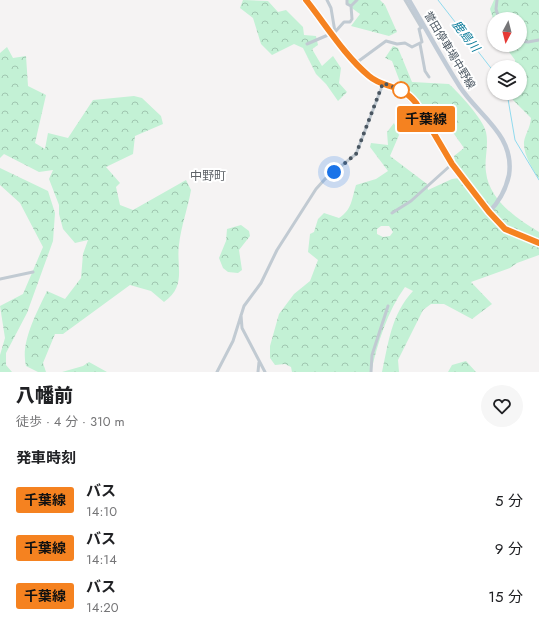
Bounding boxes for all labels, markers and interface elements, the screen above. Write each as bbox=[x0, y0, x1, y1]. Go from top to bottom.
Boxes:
street label: 誉田停車場中野線 bbox=[420, 8, 480, 92]
north arrow bbox=[487, 12, 527, 52]
map controls bbox=[487, 12, 527, 100]
water label: 鹿島川 bbox=[448, 16, 485, 57]
button: layers bbox=[487, 60, 527, 100]
unlabelled marker bbox=[392, 81, 410, 99]
line badge: 千葉線 bbox=[403, 106, 449, 132]
text: 千葉線 bbox=[405, 109, 447, 129]
your location bbox=[324, 162, 344, 182]
district label: 中野町 bbox=[190, 167, 226, 185]
text: 八幡前 bbox=[16, 382, 73, 409]
button: heart bbox=[481, 385, 523, 427]
text: 徒歩 · 4 分 · 310 m bbox=[16, 412, 125, 431]
text: 発車時刻 bbox=[16, 447, 76, 469]
text: バス bbox=[86, 480, 116, 502]
text: 千葉線 bbox=[24, 490, 66, 510]
text: 5 分 bbox=[495, 490, 523, 512]
text: 14:10 bbox=[86, 502, 117, 521]
text: バス bbox=[86, 528, 116, 550]
text: 千葉線 bbox=[24, 538, 66, 558]
text: 9 分 bbox=[495, 538, 523, 560]
text: 14:14 bbox=[86, 550, 117, 569]
text: バス bbox=[86, 576, 116, 598]
text: 千葉線 bbox=[24, 586, 66, 606]
text: 15 分 bbox=[488, 586, 523, 608]
text: 14:20 bbox=[86, 598, 119, 617]

